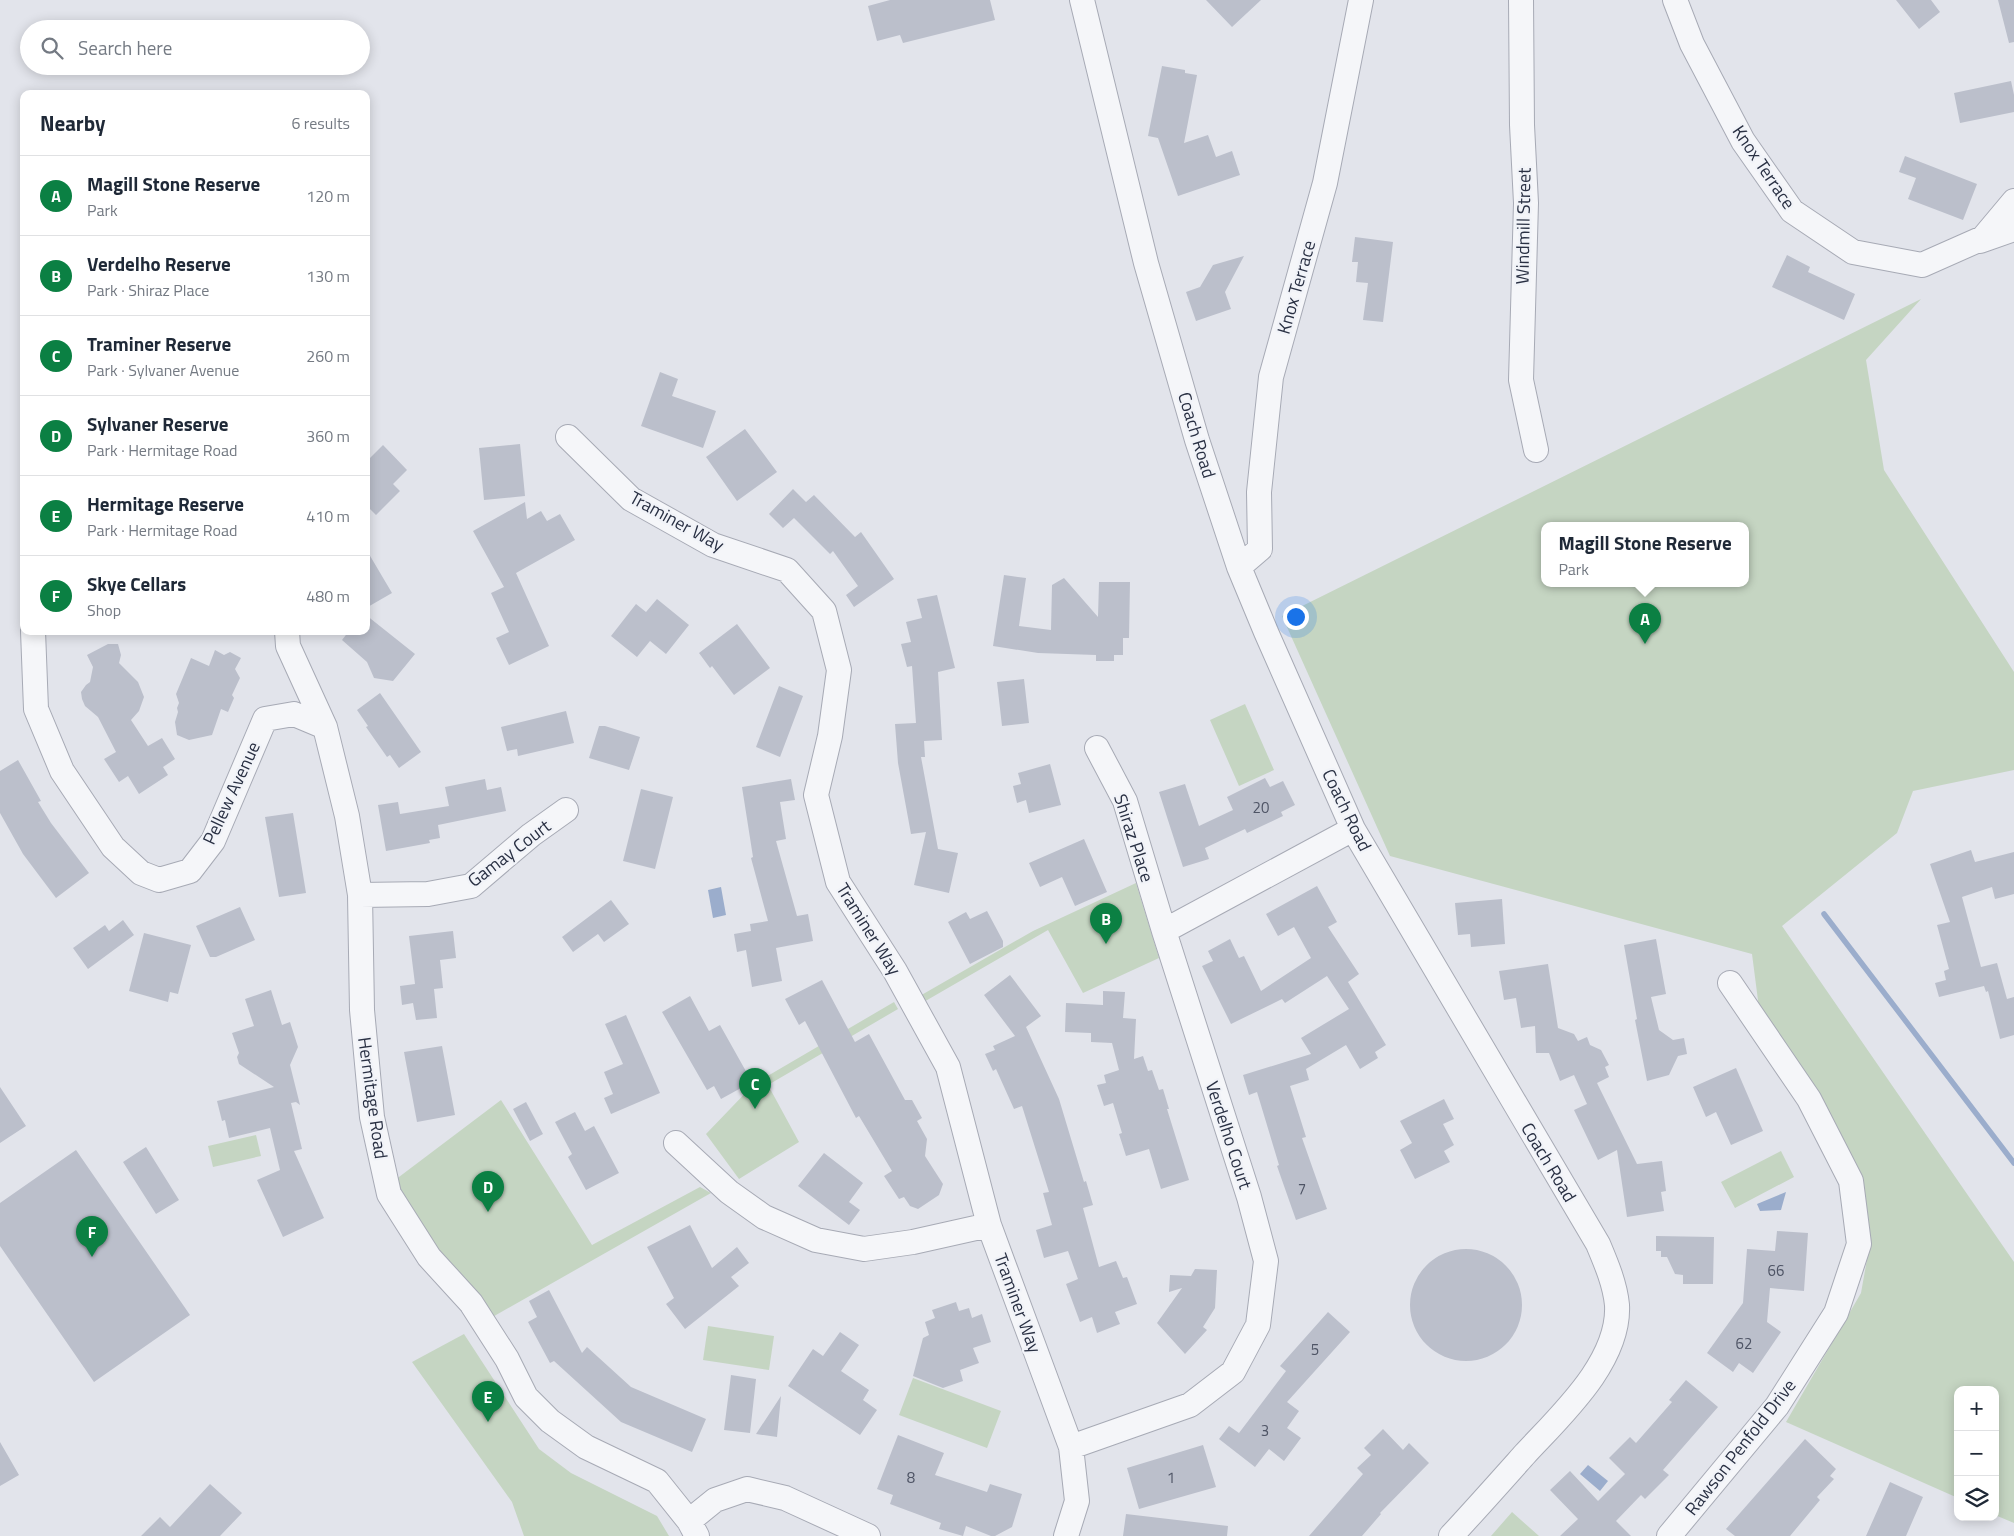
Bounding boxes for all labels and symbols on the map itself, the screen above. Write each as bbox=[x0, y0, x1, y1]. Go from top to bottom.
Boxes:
street label: Knox Terrace bbox=[1726, 119, 1802, 215]
street label: Windmill Street bbox=[1508, 167, 1538, 285]
street label: Knox Terrace bbox=[1270, 237, 1322, 337]
street label: Coach Road bbox=[1171, 389, 1223, 481]
street label: Traminer Way bbox=[625, 484, 729, 558]
pin: A bbox=[1629, 603, 1661, 644]
your location bbox=[1283, 604, 1309, 630]
street label: Pellew Avenue bbox=[195, 737, 267, 849]
street label: Coach Road bbox=[1315, 764, 1379, 856]
street label: Shiraz Place bbox=[1107, 790, 1161, 886]
house number: 20 bbox=[1253, 796, 1269, 819]
street label: Gamay Court bbox=[462, 812, 557, 893]
street label: Traminer Way bbox=[830, 878, 908, 981]
pin: B bbox=[1090, 903, 1122, 944]
street label: Hermitage Road bbox=[351, 1035, 395, 1161]
pin: C bbox=[739, 1068, 771, 1109]
street label: Verdelho Court bbox=[1199, 1078, 1259, 1193]
street label: Coach Road bbox=[1515, 1117, 1583, 1207]
pin: D bbox=[472, 1171, 504, 1212]
house number: 7 bbox=[1298, 1177, 1306, 1200]
pin: F bbox=[76, 1216, 108, 1257]
street label: Traminer Way bbox=[987, 1249, 1049, 1357]
house number: 66 bbox=[1768, 1259, 1784, 1282]
house number: 62 bbox=[1736, 1332, 1752, 1355]
house number: 5 bbox=[1311, 1338, 1319, 1361]
street label: Rawson Penfold Drive bbox=[1678, 1373, 1802, 1521]
pin: E bbox=[472, 1381, 504, 1422]
house number: 3 bbox=[1261, 1419, 1269, 1442]
house number: 8 bbox=[907, 1466, 915, 1489]
house number: 1 bbox=[1167, 1466, 1175, 1489]

